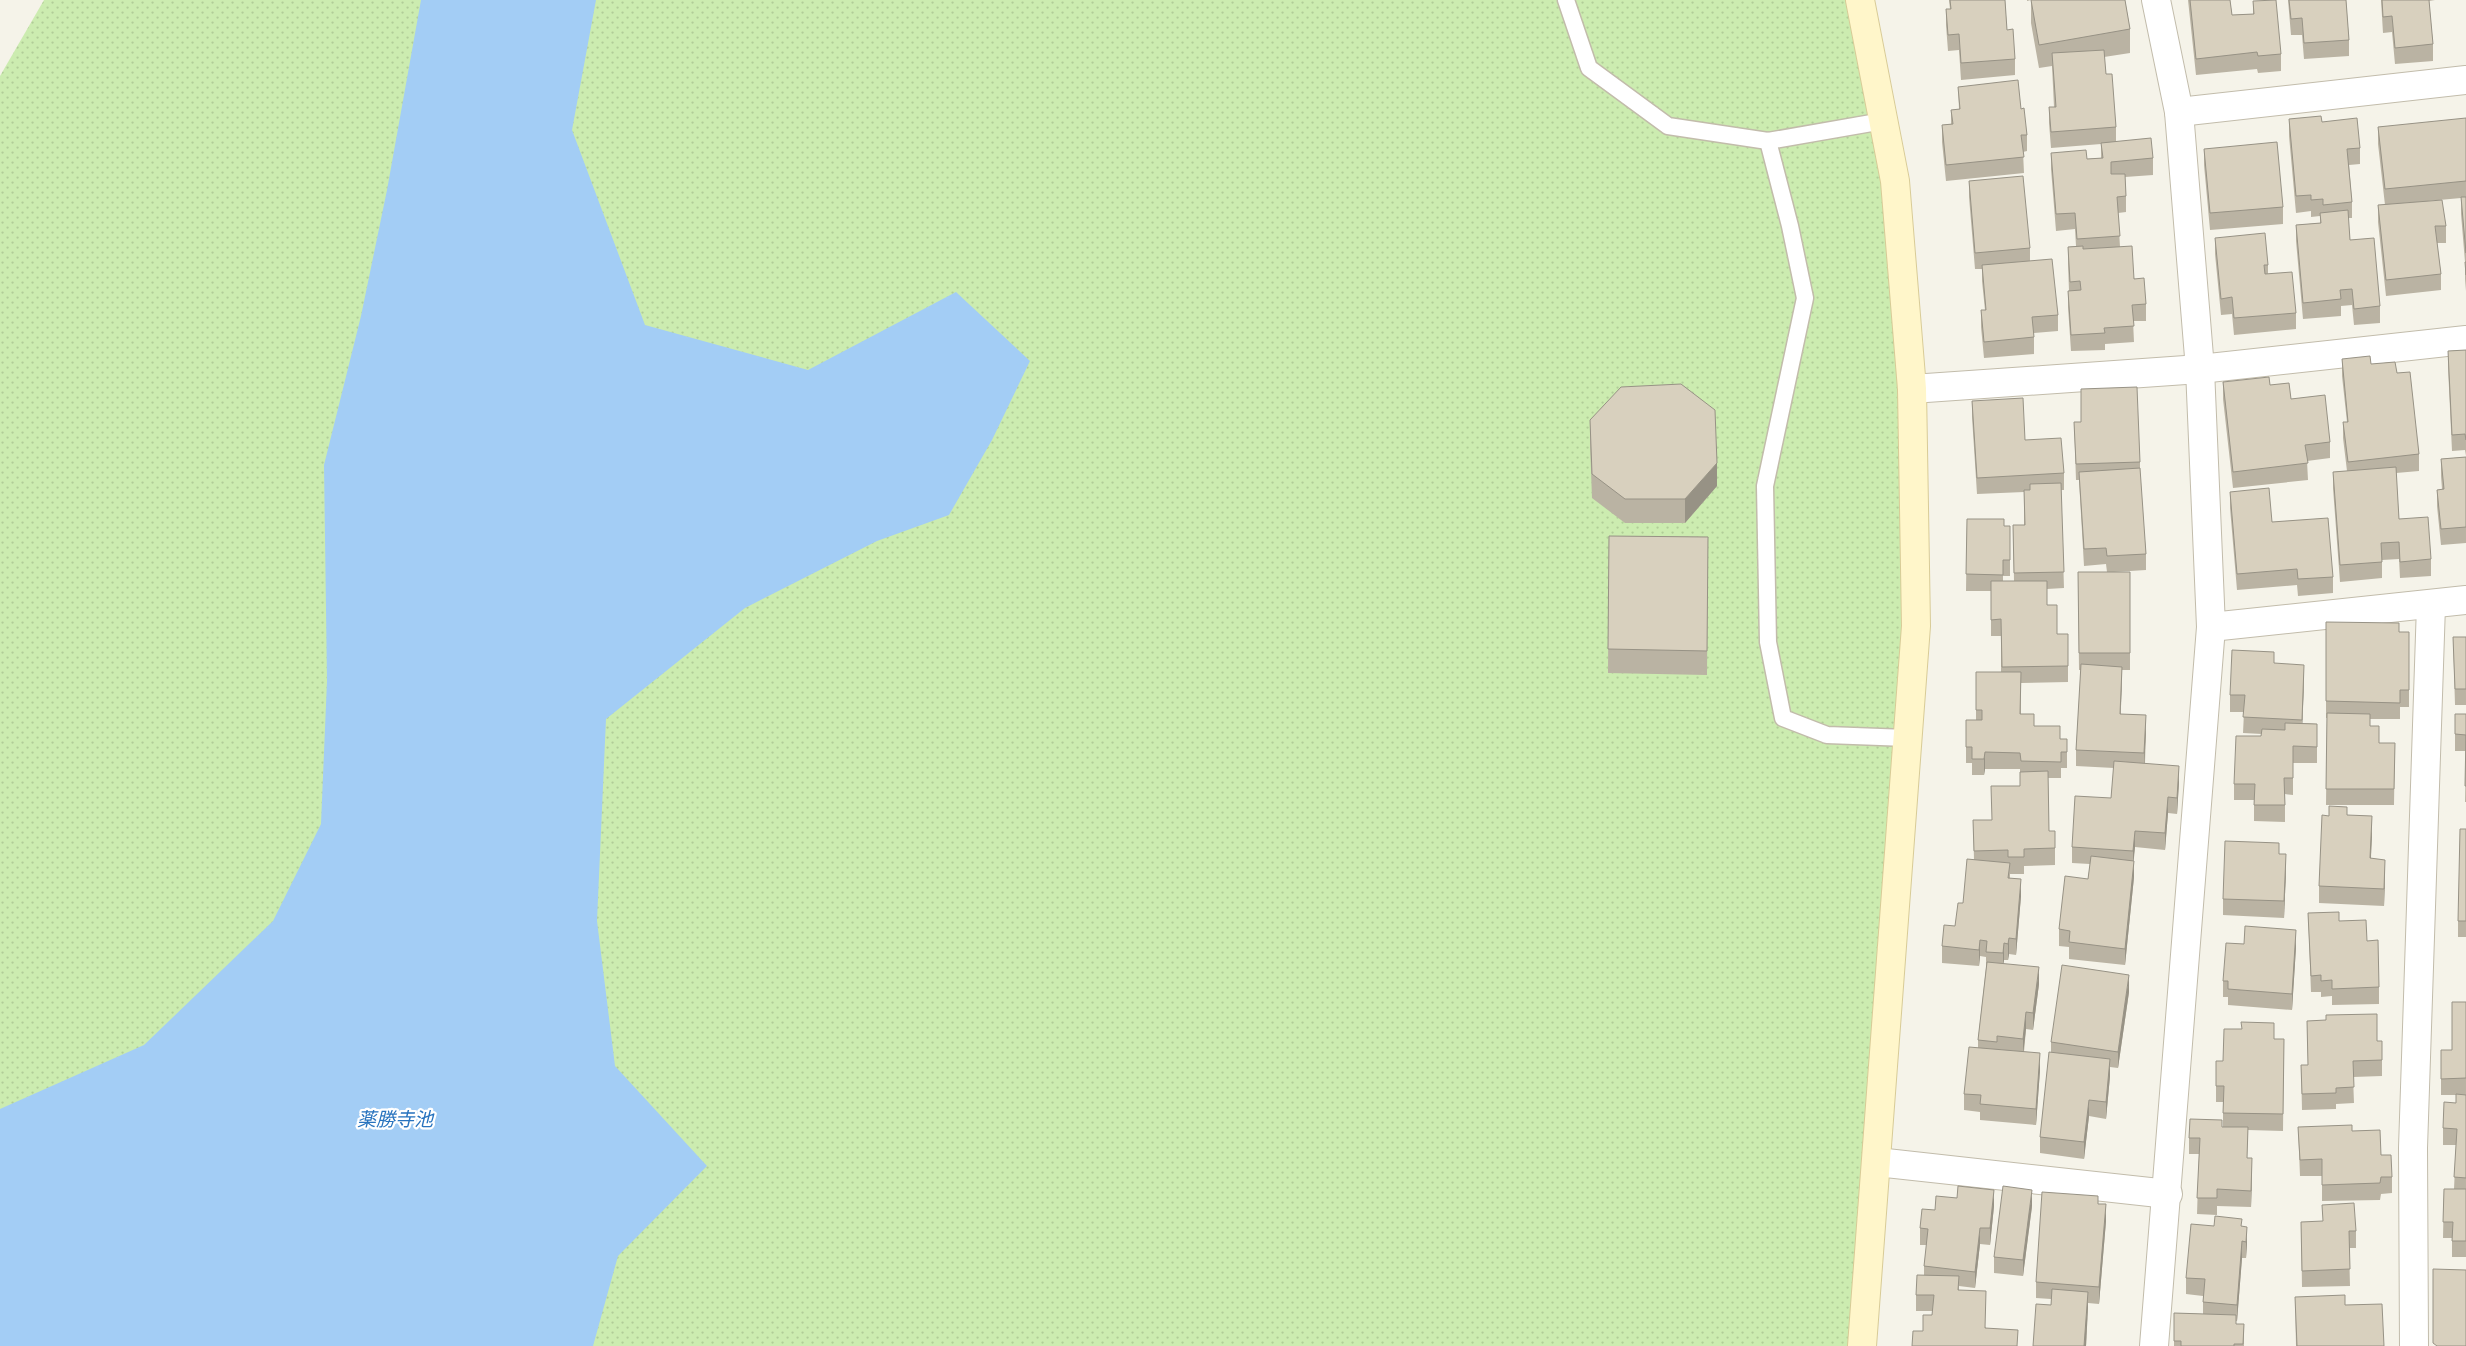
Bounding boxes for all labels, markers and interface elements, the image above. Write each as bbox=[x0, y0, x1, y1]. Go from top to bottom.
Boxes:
water label: 薬勝寺池 bbox=[357, 1108, 435, 1131]

